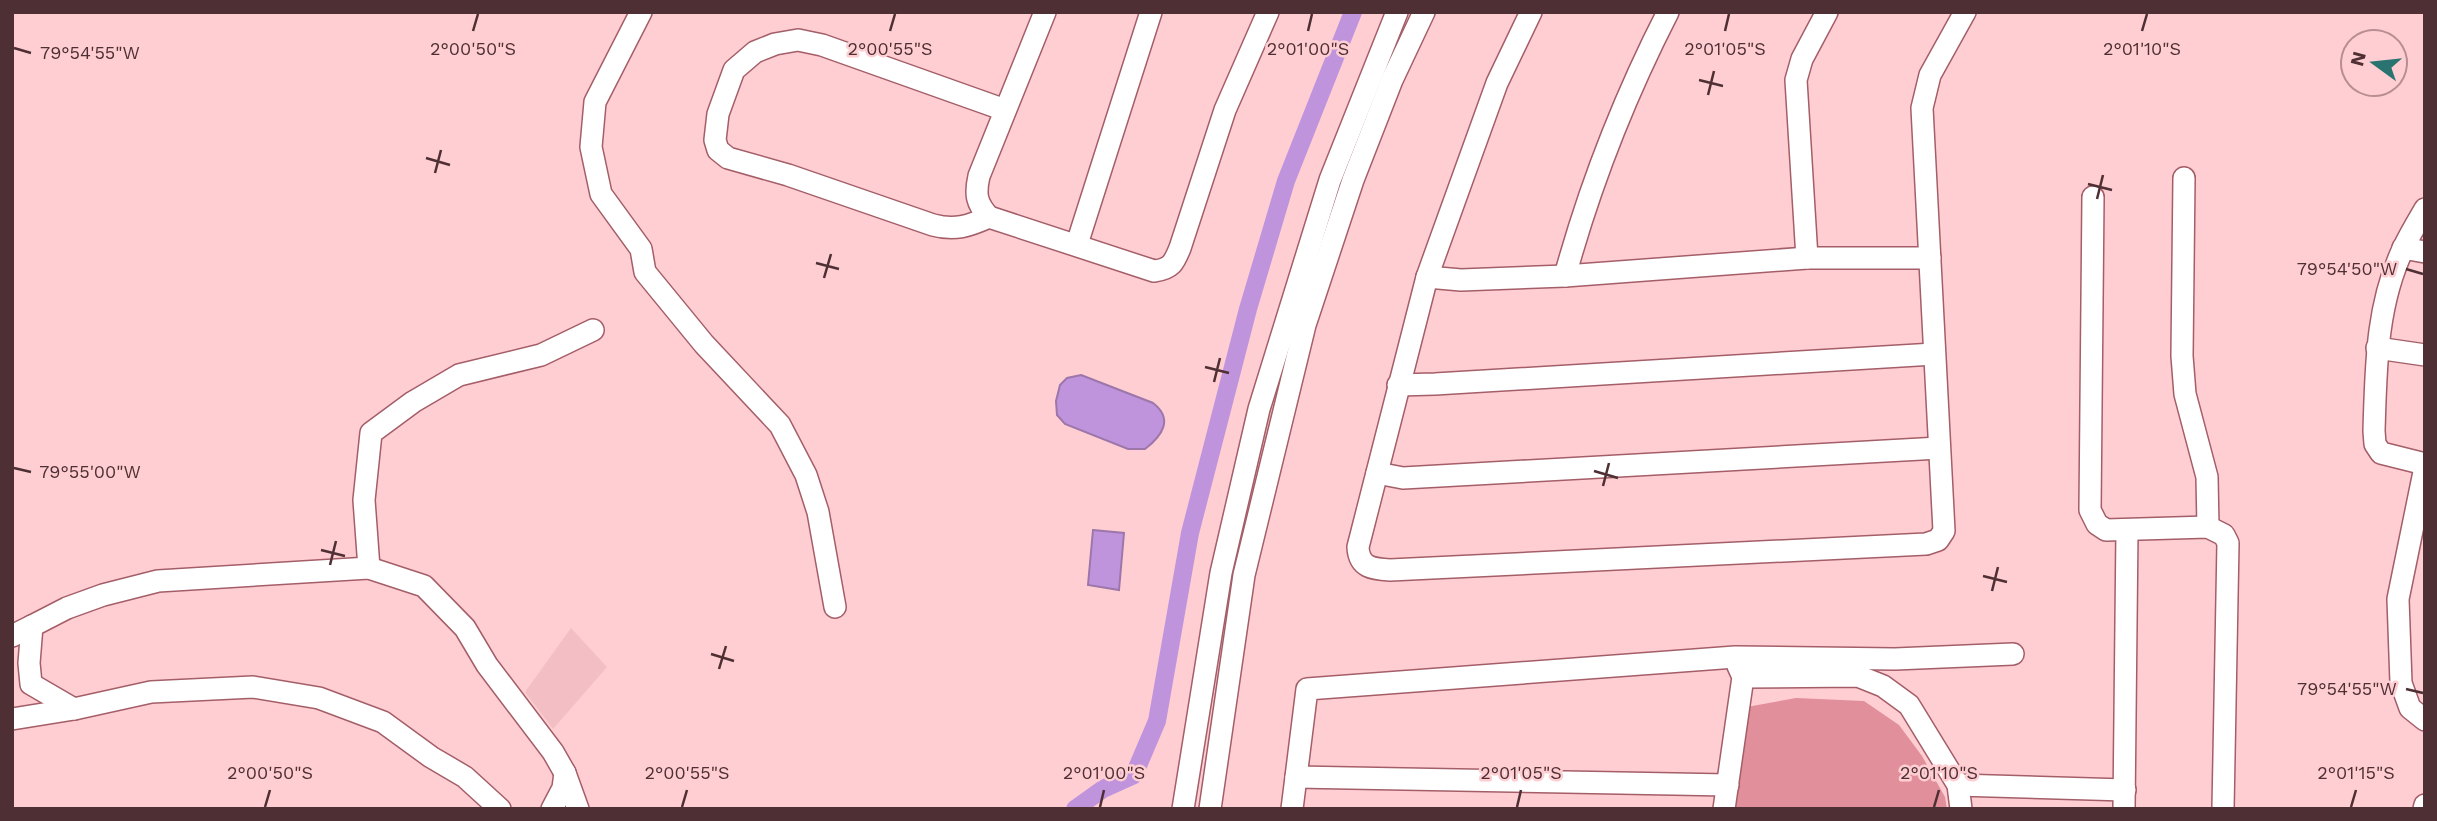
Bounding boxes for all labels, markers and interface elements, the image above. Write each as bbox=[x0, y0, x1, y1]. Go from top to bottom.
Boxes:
north arrow bbox=[2339, 28, 2409, 98]
text: 2°00'50"S bbox=[430, 38, 516, 59]
text: 2°00'55"S bbox=[847, 38, 933, 59]
text: 2°01'00"S bbox=[1267, 38, 1349, 59]
text: 2°01'05"S bbox=[1684, 38, 1766, 59]
text: 2°01'10"S bbox=[2103, 38, 2181, 59]
text: 79°54'55"W bbox=[40, 42, 140, 63]
text: N bbox=[2345, 49, 2371, 69]
text: 79°54'50"W bbox=[2297, 258, 2397, 279]
text: 79°55'00"W bbox=[39, 461, 141, 482]
text: 79°54'55"W bbox=[2297, 678, 2397, 699]
text: 2°00'50"S bbox=[227, 762, 313, 783]
text: 2°00'55"S bbox=[644, 762, 730, 783]
text: 2°01'00"S bbox=[1063, 762, 1145, 783]
text: 2°01'05"S bbox=[1480, 762, 1562, 783]
text: 2°01'10"S bbox=[1900, 762, 1978, 783]
text: 2°01'15"S bbox=[2317, 762, 2395, 783]

